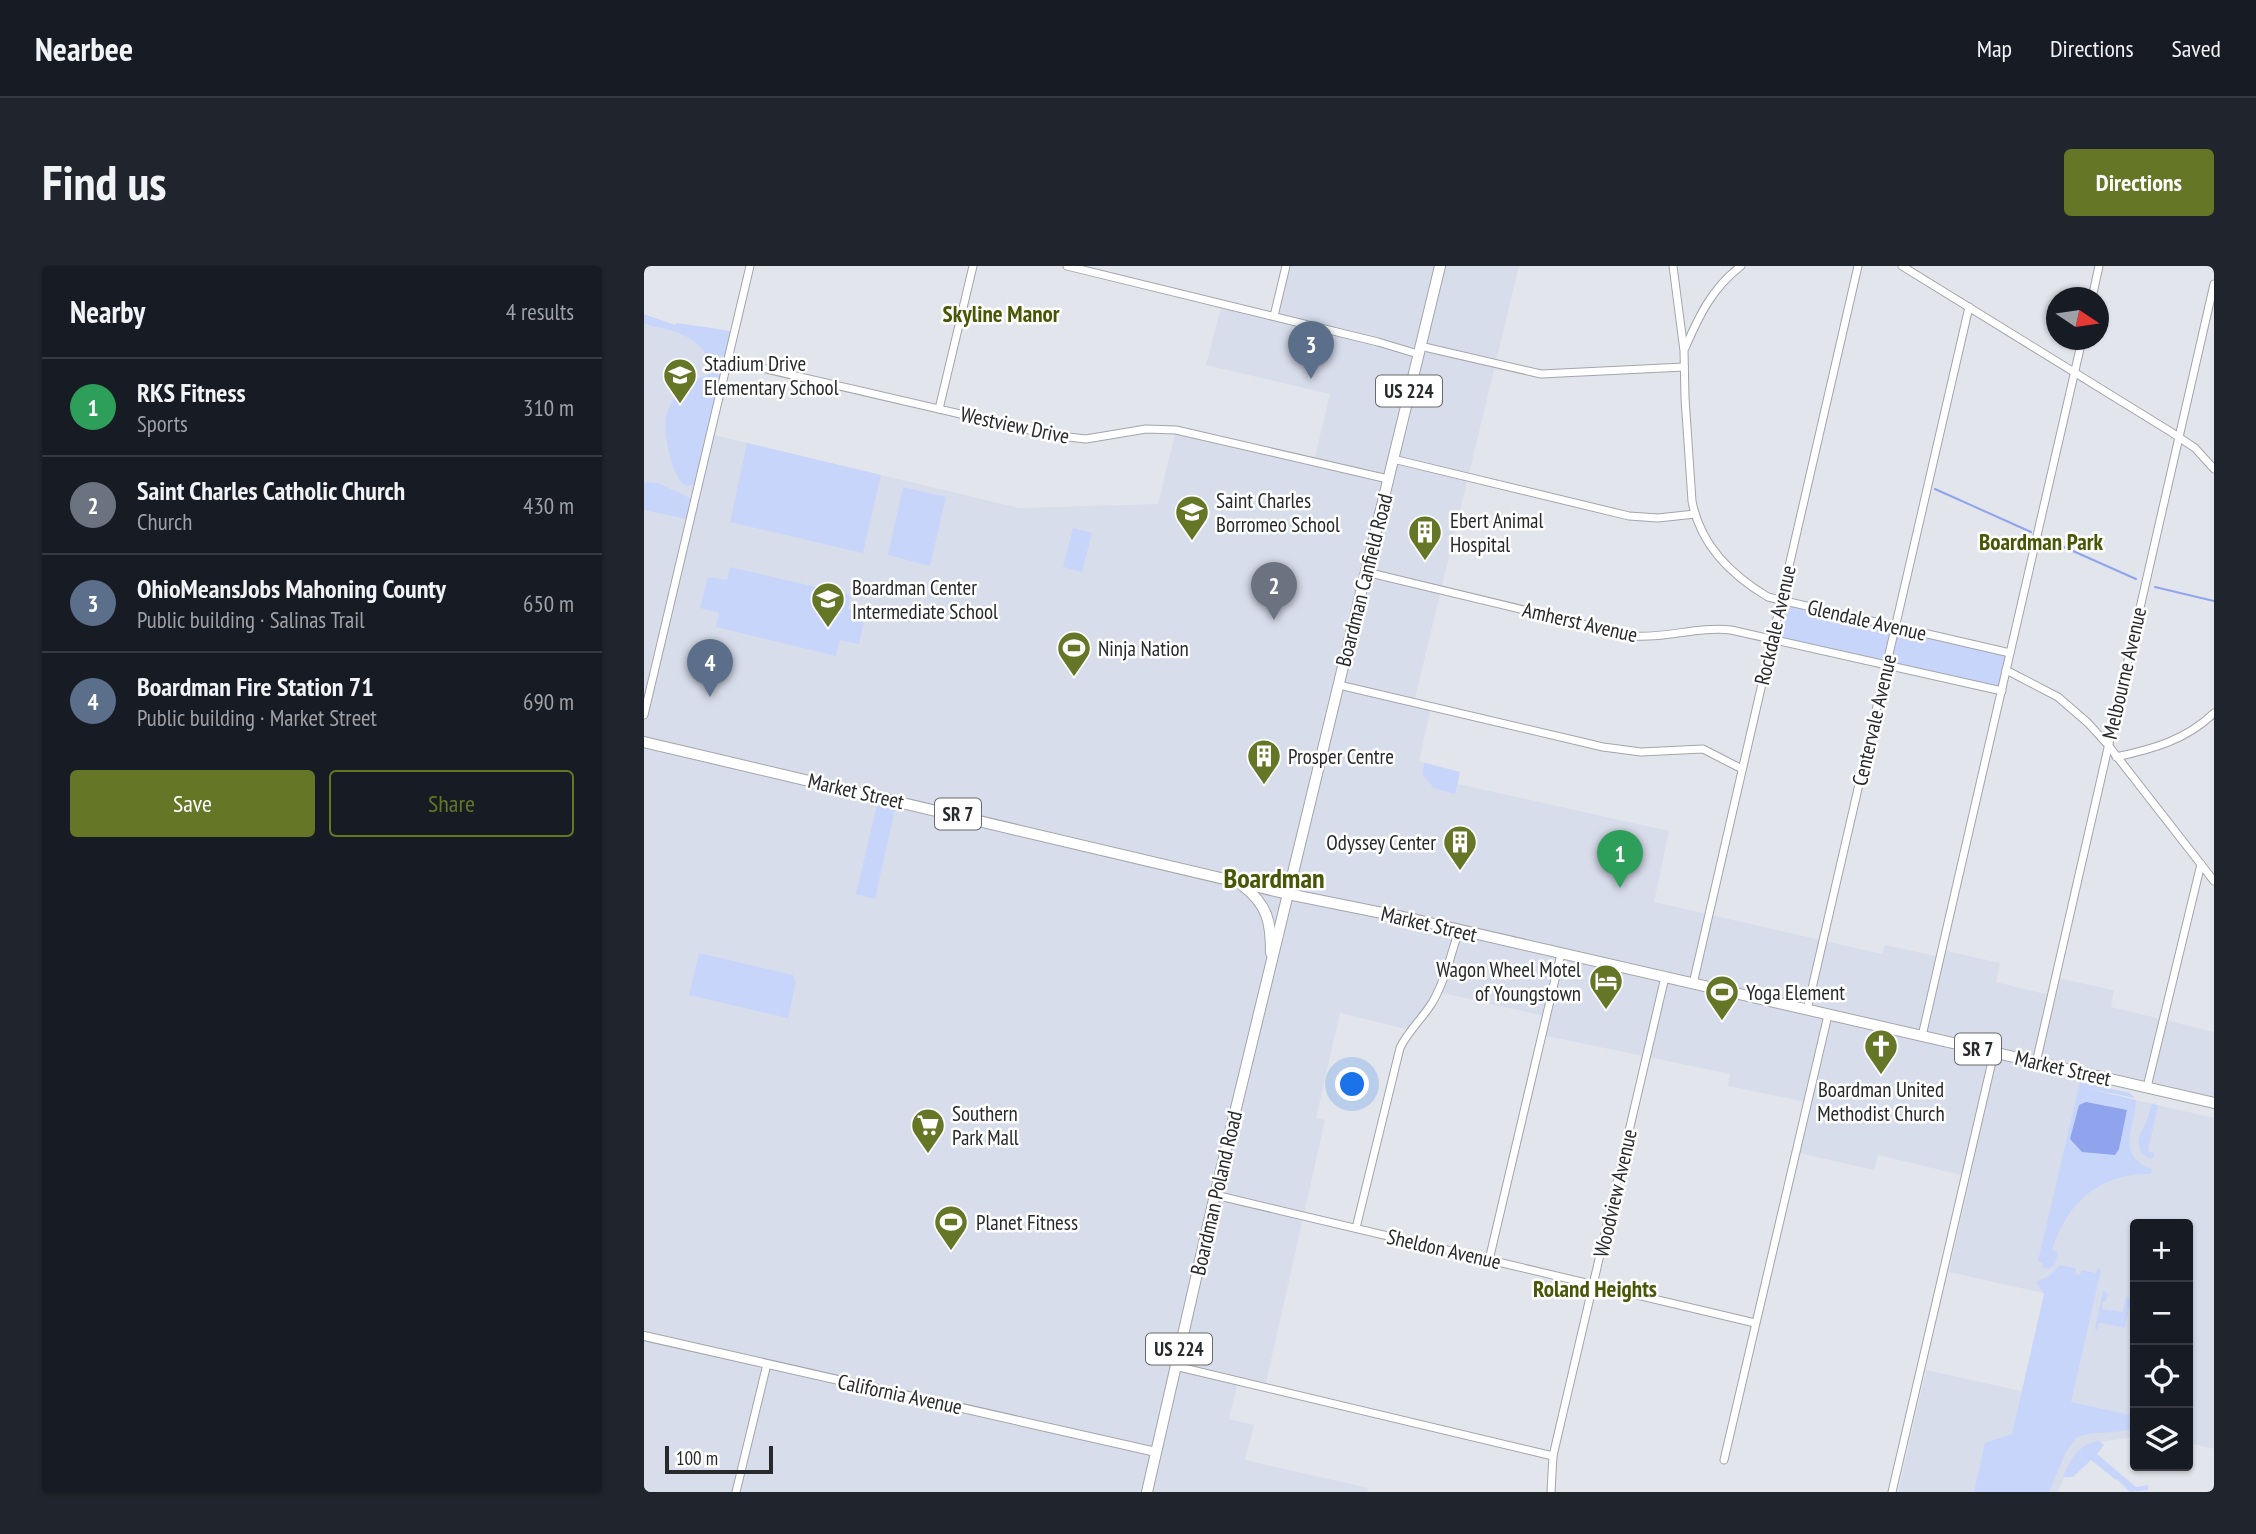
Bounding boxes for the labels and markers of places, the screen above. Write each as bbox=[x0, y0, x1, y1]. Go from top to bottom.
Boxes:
pin: 3 bbox=[1288, 321, 1334, 379]
place label: Stadium Drive Elementary School bbox=[704, 350, 839, 401]
school or university icon: Stadium Drive Elementary School bbox=[661, 356, 699, 405]
place label: Saint Charles Borromeo School bbox=[1216, 487, 1340, 538]
school or university icon: Saint Charles Borromeo School bbox=[1173, 493, 1211, 542]
place label: Ebert Animal Hospital bbox=[1450, 507, 1543, 558]
building icon: Ebert Animal Hospital bbox=[1406, 513, 1444, 562]
pin: 2 bbox=[1251, 562, 1297, 620]
place label: Boardman Center Intermediate School bbox=[852, 574, 998, 625]
school or university icon: Boardman Center Intermediate School bbox=[809, 580, 847, 629]
sports icon: Ninja Nation bbox=[1055, 629, 1093, 678]
place label: Ninja Nation bbox=[1098, 635, 1189, 662]
pin: 4 bbox=[687, 639, 733, 697]
building icon: Prosper Centre bbox=[1245, 737, 1283, 786]
place label: Prosper Centre bbox=[1288, 743, 1394, 770]
building icon: Odyssey Center bbox=[1441, 823, 1479, 872]
place label: Odyssey Center bbox=[1326, 829, 1436, 856]
pin: 1 bbox=[1597, 830, 1643, 888]
place label: Wagon Wheel Motel of Youngstown bbox=[1436, 956, 1581, 1007]
hotel icon: Wagon Wheel Motel of Youngstown bbox=[1587, 962, 1625, 1011]
sports icon: Yoga Element bbox=[1703, 973, 1741, 1022]
place label: Yoga Element bbox=[1746, 979, 1845, 1006]
church icon: Boardman United Methodist Church bbox=[1862, 1027, 1900, 1076]
place label: Boardman United Methodist Church bbox=[1817, 1076, 1945, 1127]
place label: Southern Park Mall bbox=[952, 1100, 1019, 1151]
supermarket icon: Southern Park Mall bbox=[909, 1106, 947, 1155]
sports icon: Planet Fitness bbox=[932, 1203, 970, 1252]
place label: Planet Fitness bbox=[976, 1209, 1078, 1236]

